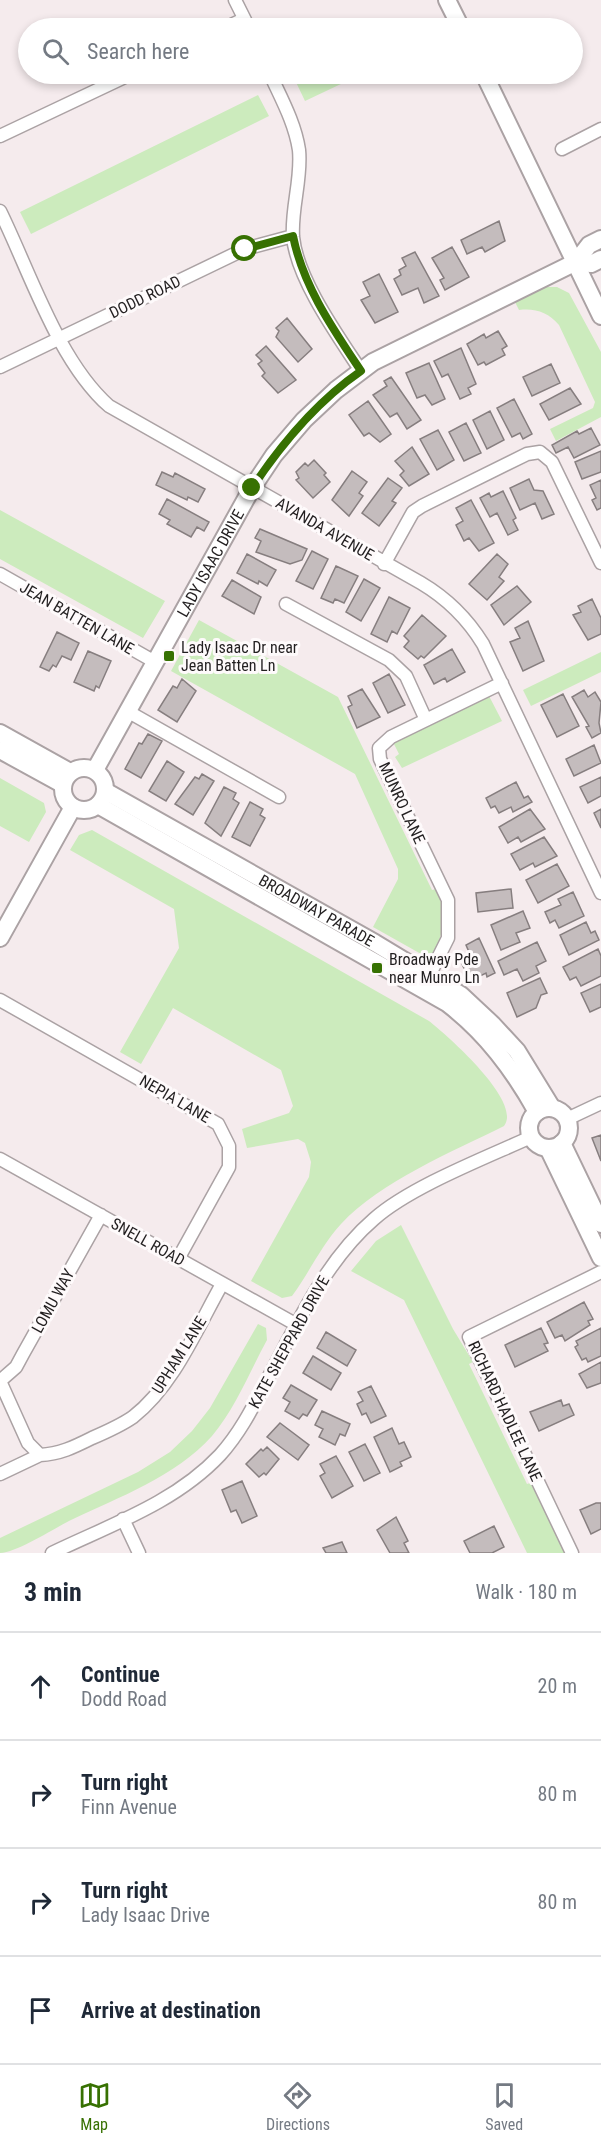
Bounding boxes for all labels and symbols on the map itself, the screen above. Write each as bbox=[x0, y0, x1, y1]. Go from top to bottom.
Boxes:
route start bbox=[231, 235, 257, 261]
street label: DODD ROAD bbox=[106, 272, 184, 322]
route end bbox=[238, 474, 264, 500]
street label: AVANDA AVENUE bbox=[273, 493, 378, 565]
street label: LADY ISAAC DRIVE bbox=[173, 506, 248, 620]
street label: JEAN BATTEN LANE bbox=[17, 578, 137, 658]
place label: Lady Isaac Dr near Jean Batten Ln bbox=[181, 638, 298, 675]
marker: Lady Isaac Dr near Jean Batten Ln bbox=[162, 649, 176, 663]
street label: MUNRO LANE bbox=[375, 759, 429, 847]
street label: BROADWAY PARADE bbox=[256, 870, 378, 950]
place label: Broadway Pde near Munro Ln bbox=[389, 950, 480, 987]
marker: Broadway Pde near Munro Ln bbox=[370, 961, 384, 975]
street label: NEPIA LANE bbox=[136, 1071, 214, 1127]
street label: SNELL ROAD bbox=[108, 1214, 188, 1270]
street label: LOMU WAY bbox=[28, 1265, 79, 1336]
street label: KATE SHEPPARD DRIVE bbox=[245, 1272, 333, 1412]
street label: UPHAM LANE bbox=[148, 1313, 210, 1397]
street label: RICHARD HADLEE LANE bbox=[464, 1338, 546, 1484]

